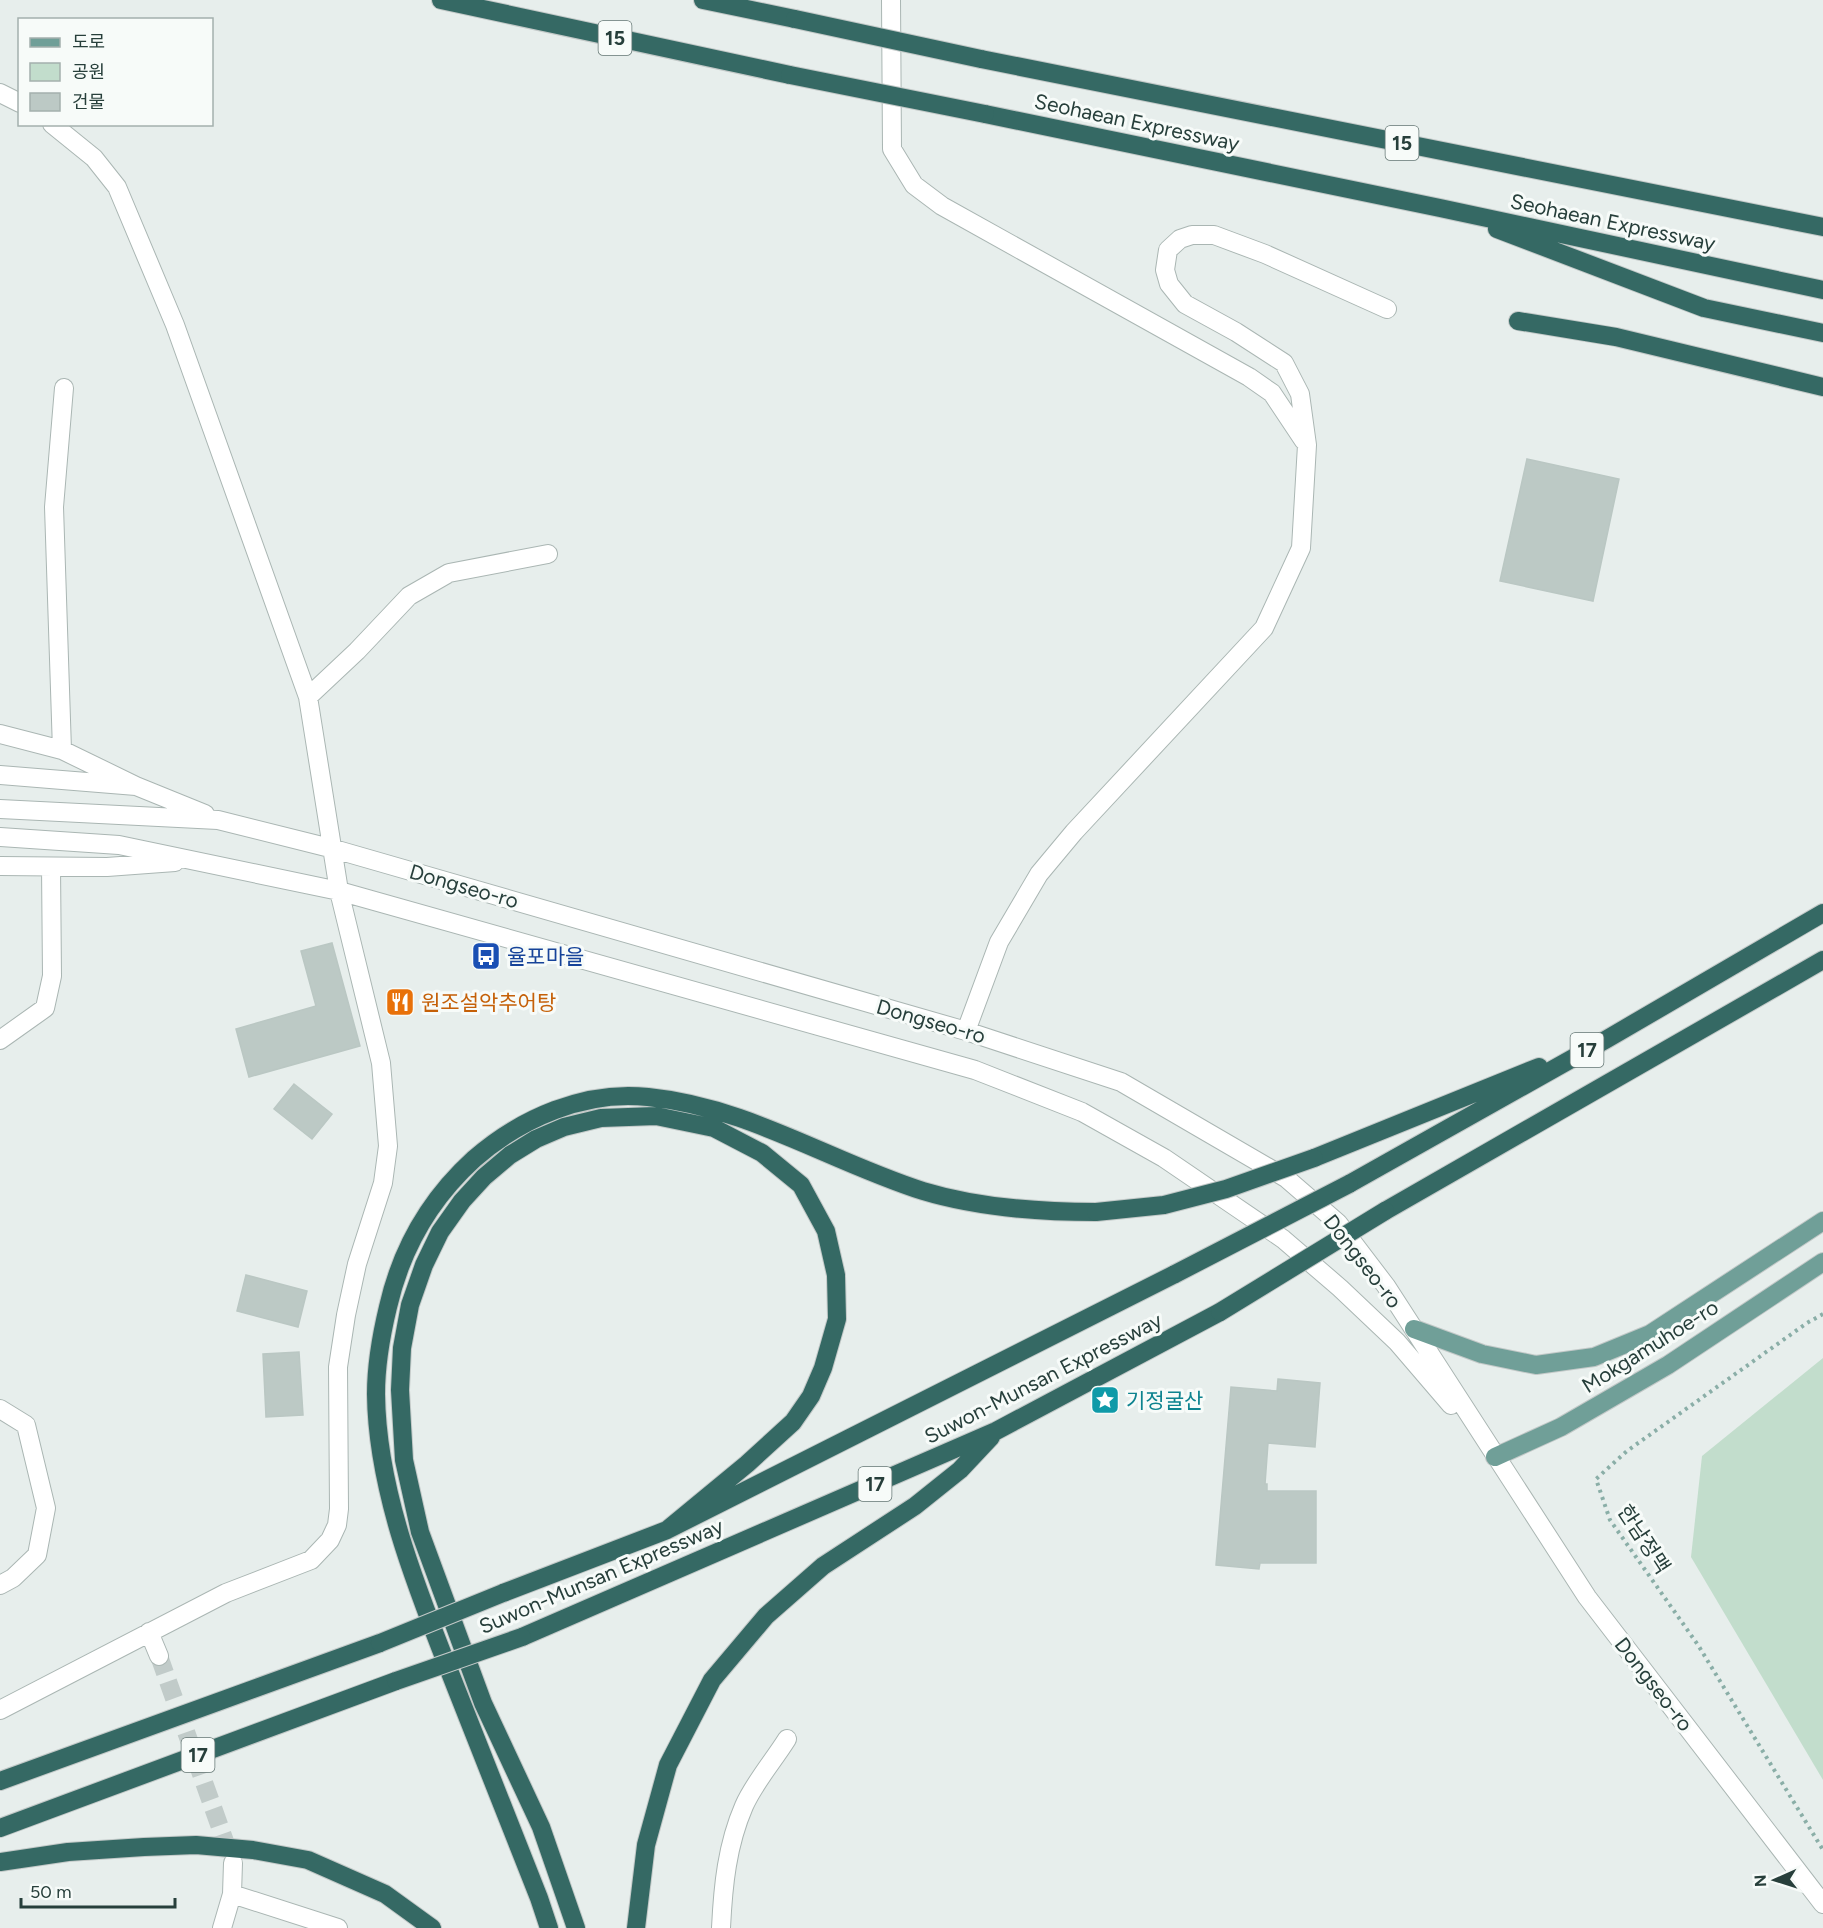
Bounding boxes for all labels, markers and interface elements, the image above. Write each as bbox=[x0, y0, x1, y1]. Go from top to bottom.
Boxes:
legend bbox=[18, 18, 213, 126]
road number: 15 bbox=[598, 21, 632, 55]
text: 도로 bbox=[72, 31, 105, 53]
text: 공원 bbox=[72, 61, 105, 83]
street label: Seohaean Expressway bbox=[1032, 88, 1242, 156]
text: 건물 bbox=[72, 91, 105, 113]
road number: 15 bbox=[1386, 126, 1418, 160]
street label: Seohaean Expressway bbox=[1508, 188, 1718, 256]
street label: Dongseo-ro bbox=[407, 859, 521, 913]
bus stop icon: 율포마을 bbox=[470, 940, 502, 972]
place label: 율포마을 bbox=[507, 944, 584, 969]
restaurant icon: 원조설악추어탕 bbox=[384, 986, 416, 1018]
place label: 원조설악추어탕 bbox=[421, 990, 556, 1015]
street label: Dongseo-ro bbox=[874, 994, 988, 1048]
road number: 17 bbox=[1570, 1033, 1604, 1067]
street label: Dongseo-ro bbox=[1319, 1209, 1407, 1313]
street label: Mokgamuhoe-ro bbox=[1577, 1294, 1723, 1398]
street label: Suwon-Munsan Expressway bbox=[920, 1307, 1166, 1449]
place icon: 기정굴산 bbox=[1089, 1384, 1121, 1416]
place label: 기정굴산 bbox=[1126, 1388, 1203, 1413]
road number: 17 bbox=[858, 1467, 892, 1501]
street label: 한남정맥 bbox=[1612, 1500, 1676, 1578]
street label: Suwon-Munsan Expressway bbox=[475, 1513, 727, 1639]
street label: Dongseo-ro bbox=[1610, 1632, 1698, 1736]
road number: 17 bbox=[182, 1738, 214, 1772]
north arrow bbox=[1745, 1850, 1805, 1910]
scale bar bbox=[21, 1871, 176, 1909]
text: N bbox=[1751, 1874, 1770, 1887]
text: 50 m bbox=[30, 1881, 72, 1903]

